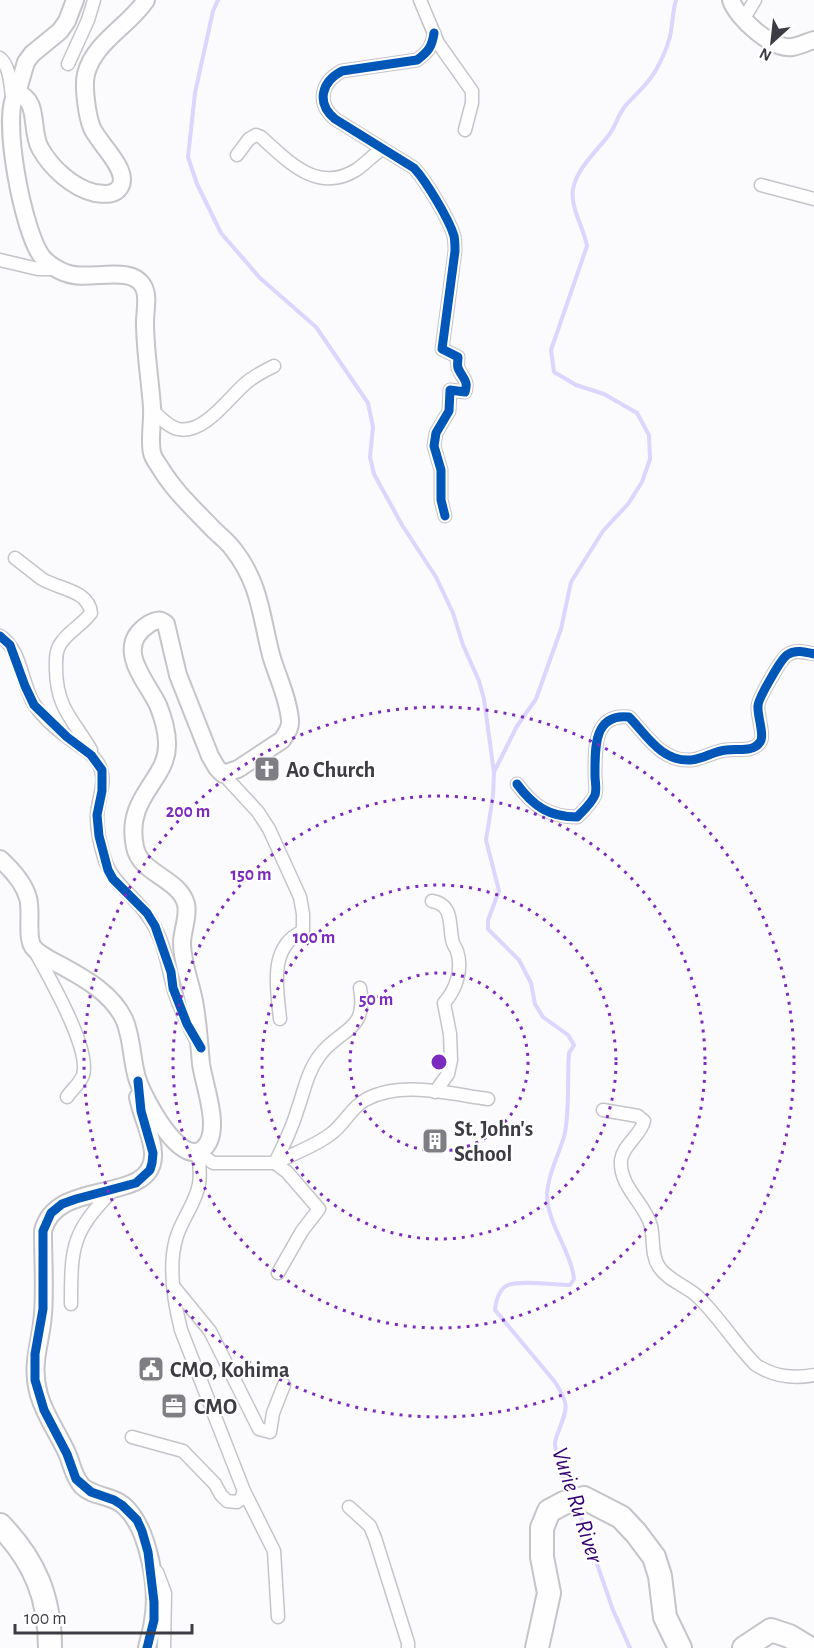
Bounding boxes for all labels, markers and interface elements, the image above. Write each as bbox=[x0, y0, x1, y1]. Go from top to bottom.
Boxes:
north arrow bbox=[742, 12, 802, 72]
text: N bbox=[757, 45, 774, 64]
church icon: Ao Church bbox=[252, 754, 282, 784]
place label: Ao Church bbox=[286, 759, 375, 781]
text: 200 m bbox=[166, 803, 210, 821]
text: 150 m bbox=[231, 866, 271, 884]
text: 100 m bbox=[293, 929, 335, 947]
text: 50 m bbox=[359, 991, 393, 1009]
centre of rings bbox=[429, 1052, 449, 1072]
place label: St. John's School bbox=[454, 1118, 533, 1165]
building icon: St. John's School bbox=[420, 1126, 450, 1156]
public building icon: CMO, Kohima bbox=[136, 1354, 166, 1384]
place label: CMO, Kohima bbox=[170, 1359, 290, 1381]
office icon: CMO bbox=[159, 1391, 189, 1421]
place label: CMO bbox=[194, 1396, 237, 1418]
water label: Vurie Ru River bbox=[547, 1445, 607, 1567]
scale bar bbox=[15, 1597, 192, 1635]
text: 100 m bbox=[24, 1610, 67, 1628]

